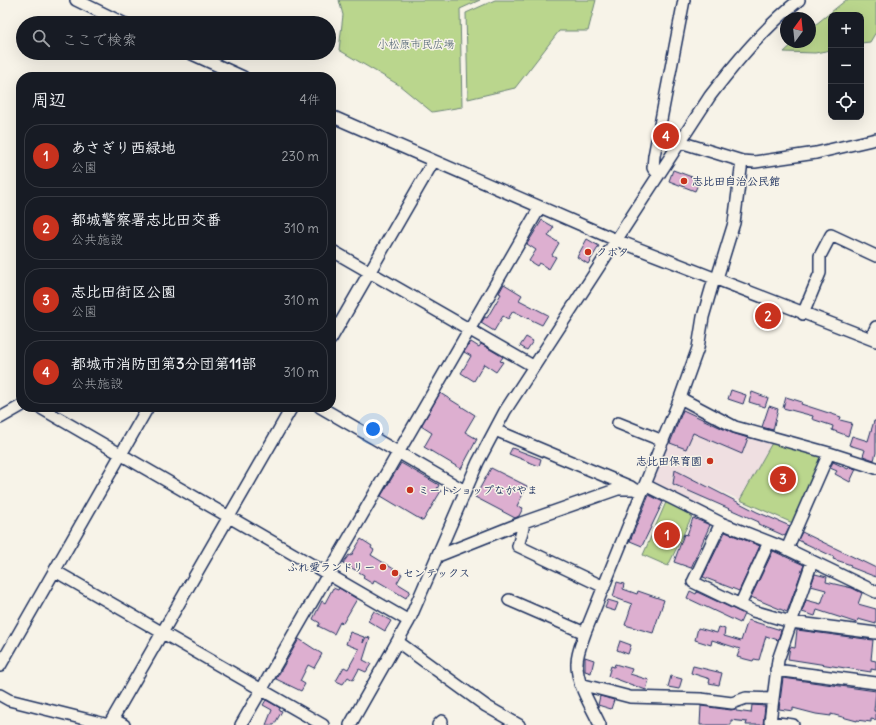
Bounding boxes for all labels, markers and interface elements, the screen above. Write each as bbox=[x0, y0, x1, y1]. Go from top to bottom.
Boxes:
north arrow bbox=[780, 12, 816, 48]
map controls bbox=[828, 12, 864, 120]
button: + bbox=[828, 12, 864, 48]
search box bbox=[16, 16, 336, 60]
icon: search bbox=[30, 27, 52, 49]
text: ここで検索 bbox=[62, 30, 137, 49]
park label: 小松原市民広場 bbox=[378, 37, 455, 51]
button: − bbox=[828, 48, 864, 84]
button: locate bbox=[828, 84, 864, 120]
text: 周辺 bbox=[32, 89, 66, 111]
text: 4件 bbox=[299, 91, 320, 108]
pin: 4 bbox=[653, 121, 679, 151]
text: あさぎり西緑地 bbox=[71, 138, 176, 157]
text: 1 bbox=[43, 148, 49, 165]
text: 230 m bbox=[281, 148, 319, 165]
text: 公園 bbox=[71, 159, 97, 176]
place label: 志比田自治公民館 bbox=[692, 174, 780, 188]
marker: 志比田自治公民館 bbox=[679, 176, 689, 186]
text: 都城警察署志比田交番 bbox=[71, 210, 221, 229]
text: 2 bbox=[42, 220, 50, 237]
text: 310 m bbox=[284, 220, 319, 237]
text: 公共施設 bbox=[71, 231, 123, 248]
place label: クボタ bbox=[596, 245, 629, 259]
marker: クボタ bbox=[583, 247, 593, 257]
text: 志比田街区公園 bbox=[71, 282, 176, 301]
text: 3 bbox=[42, 292, 50, 309]
text: 310 m bbox=[284, 292, 319, 309]
pin: 2 bbox=[755, 301, 781, 331]
text: 公園 bbox=[71, 303, 97, 320]
text: 都城市消防団第3分団第11部 bbox=[71, 354, 256, 373]
text: 4 bbox=[42, 364, 50, 381]
text: 310 m bbox=[284, 364, 319, 381]
text: 公共施設 bbox=[71, 375, 123, 392]
your location bbox=[363, 419, 383, 439]
place label: 志比田保育園 bbox=[636, 454, 702, 468]
marker: 志比田保育園 bbox=[705, 456, 715, 466]
pin: 3 bbox=[770, 464, 796, 494]
place label: ミートショップながやま bbox=[418, 483, 538, 497]
marker: ミートショップながやま bbox=[405, 485, 415, 495]
pin: 1 bbox=[654, 520, 680, 550]
place label: ふれ愛ランドリー bbox=[287, 560, 375, 574]
marker: ふれ愛ランドリー bbox=[378, 562, 388, 572]
place label: センテックス bbox=[403, 566, 470, 580]
marker: センテックス bbox=[390, 568, 400, 578]

